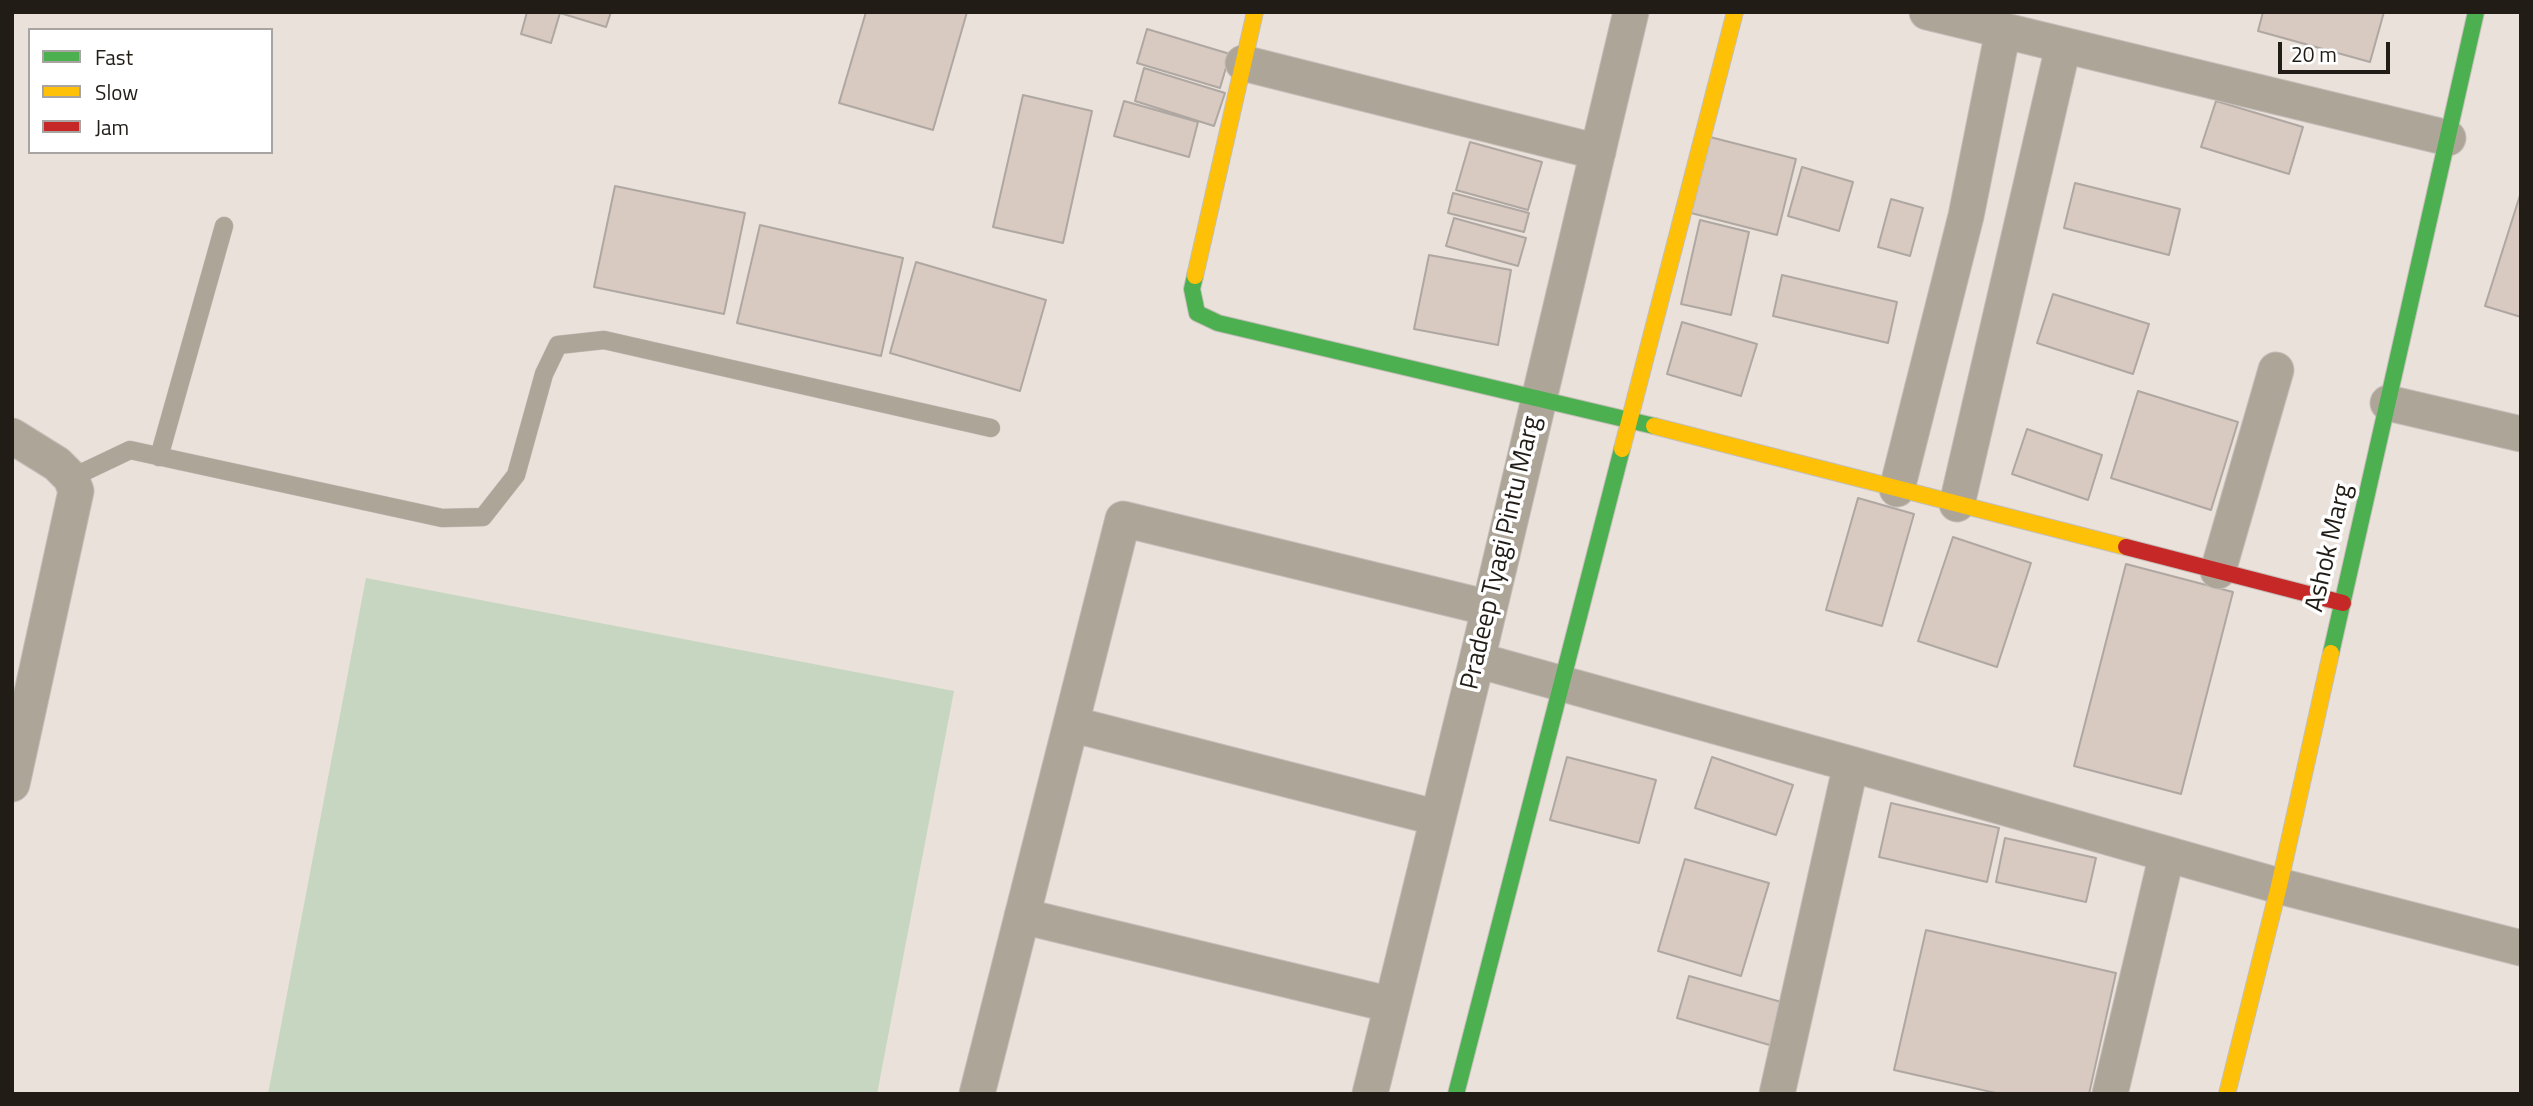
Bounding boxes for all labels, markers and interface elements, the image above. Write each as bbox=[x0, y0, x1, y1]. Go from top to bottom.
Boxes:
legend bbox=[28, 28, 273, 154]
scale bar bbox=[2281, 28, 2393, 72]
text: 20 m bbox=[2291, 38, 2337, 70]
text: Fast bbox=[95, 41, 133, 73]
text: Slow bbox=[95, 76, 138, 108]
text: Jam bbox=[95, 111, 129, 143]
street label: Pradeep Tyagi Pintu Marg bbox=[1455, 413, 1549, 693]
street label: Ashok Marg bbox=[2300, 481, 2360, 615]

